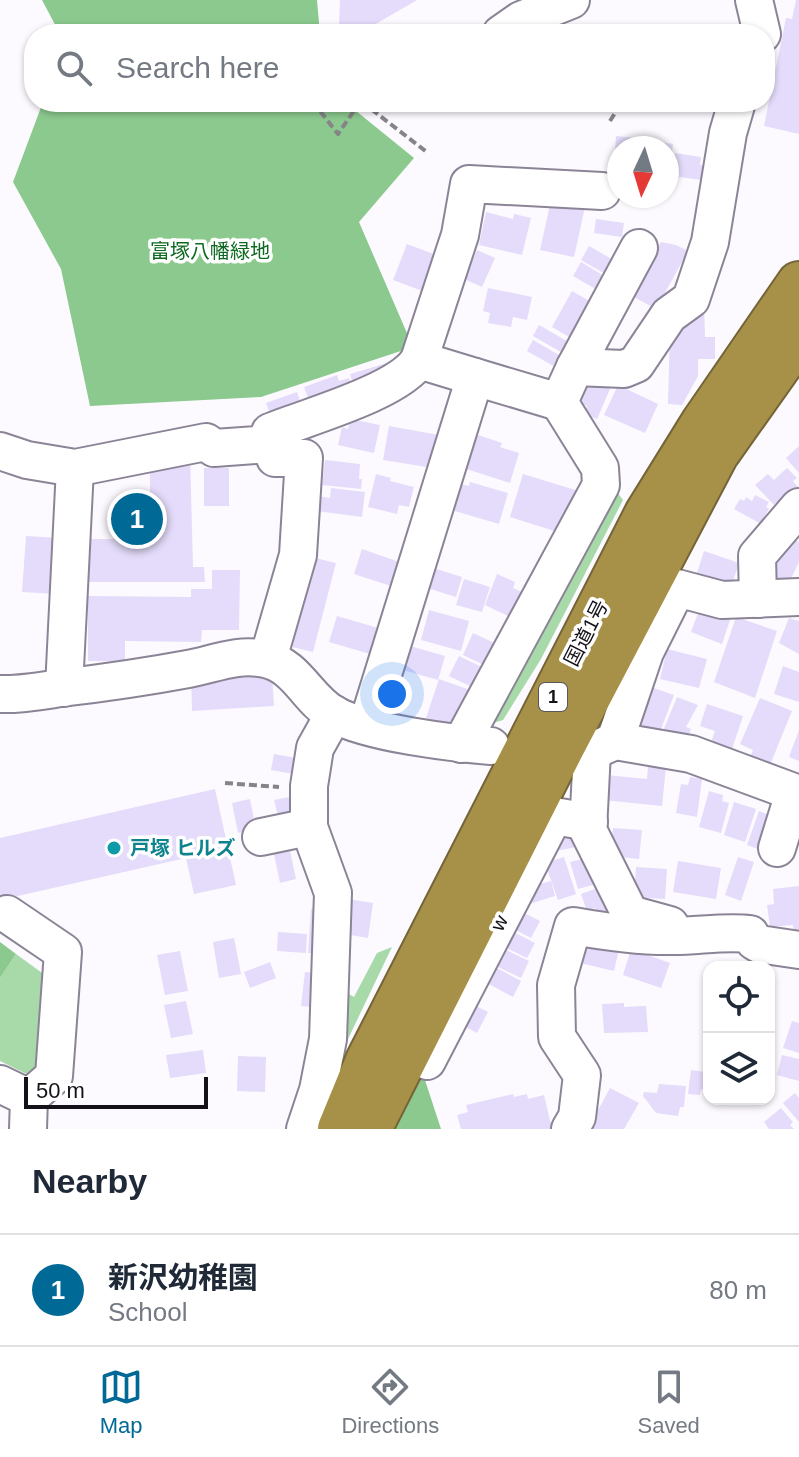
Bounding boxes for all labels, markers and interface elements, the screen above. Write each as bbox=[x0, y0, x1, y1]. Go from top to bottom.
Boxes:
search box bbox=[24, 24, 775, 112]
icon: search bbox=[52, 46, 96, 90]
text: Search here bbox=[116, 51, 279, 84]
north arrow bbox=[607, 136, 679, 208]
park label: 富塚八幡緑地 bbox=[150, 240, 270, 262]
pin: 1 bbox=[111, 489, 163, 549]
street label: 国道1号 bbox=[560, 596, 612, 670]
your location bbox=[372, 674, 412, 714]
road number: 1 bbox=[539, 683, 567, 711]
place label: 戸塚 ヒルズ bbox=[130, 837, 236, 859]
marker: 戸塚 ヒルズ bbox=[105, 839, 123, 857]
street label: w bbox=[485, 911, 512, 935]
map controls bbox=[703, 961, 775, 1105]
button: locate bbox=[703, 961, 775, 1033]
button: layers bbox=[703, 1033, 775, 1105]
scale bar bbox=[24, 1073, 208, 1109]
text: 50 m bbox=[36, 1078, 85, 1103]
text: Nearby bbox=[32, 1162, 147, 1200]
text: 新沢幼稚園 bbox=[108, 1261, 258, 1294]
text: 1 bbox=[51, 1275, 65, 1305]
text: 80 m bbox=[709, 1275, 767, 1305]
text: School bbox=[108, 1297, 188, 1327]
tab: Map bbox=[99, 1365, 143, 1439]
tab: Directions bbox=[341, 1365, 439, 1439]
tab: Saved bbox=[637, 1365, 700, 1439]

